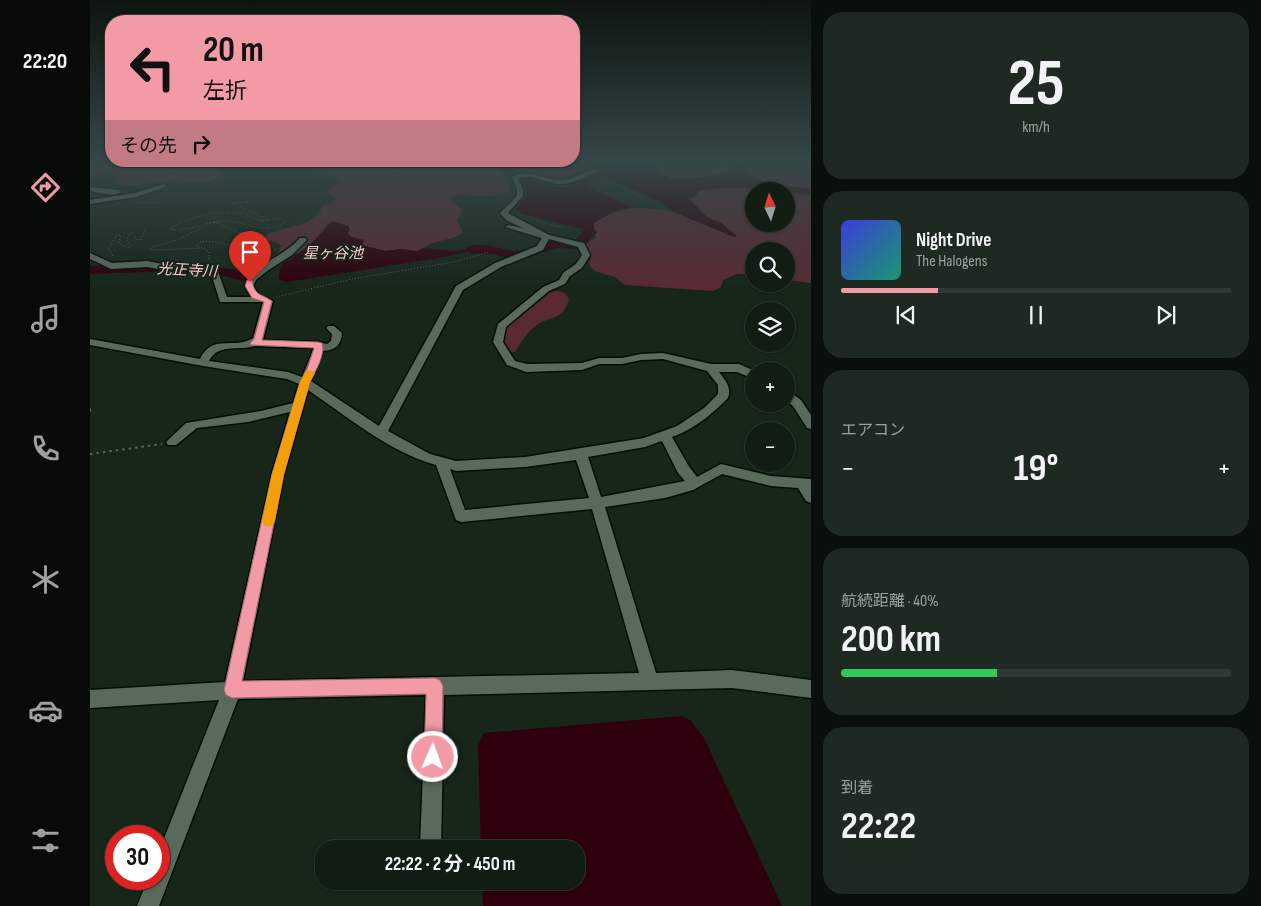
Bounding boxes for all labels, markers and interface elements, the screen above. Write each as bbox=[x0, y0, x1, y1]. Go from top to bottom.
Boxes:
text: 20 m bbox=[203, 29, 264, 72]
icon: left bbox=[120, 35, 185, 100]
text: 25 bbox=[1007, 46, 1065, 124]
text: 22:20 bbox=[23, 48, 67, 75]
text: 左折 bbox=[203, 78, 247, 105]
text: km/h bbox=[1022, 118, 1050, 137]
icon: right bbox=[187, 130, 215, 158]
text: その先 bbox=[120, 135, 177, 158]
icon: directions bbox=[28, 170, 63, 205]
north arrow bbox=[745, 182, 795, 232]
map controls bbox=[745, 182, 795, 472]
text: Night Drive bbox=[916, 229, 991, 252]
pin bbox=[229, 231, 271, 282]
icon: arrive bbox=[236, 238, 264, 266]
button: search bbox=[745, 242, 795, 292]
water label: 星ヶ谷池 bbox=[303, 244, 365, 263]
text: The Halogens bbox=[916, 252, 987, 271]
water label: 光正寺川 bbox=[157, 259, 219, 282]
icon: music bbox=[28, 301, 63, 336]
icon: previous bbox=[892, 301, 920, 329]
icon: pause bbox=[1022, 301, 1050, 329]
icon: next bbox=[1152, 301, 1180, 329]
button: layers bbox=[745, 302, 795, 352]
button: + bbox=[745, 362, 795, 412]
text: エアコン bbox=[841, 421, 905, 440]
button: − bbox=[745, 422, 795, 472]
icon: phone bbox=[28, 431, 63, 466]
text: 19° bbox=[1014, 446, 1058, 491]
text: − bbox=[841, 452, 855, 485]
text: + bbox=[1217, 452, 1231, 485]
icon: climate bbox=[28, 562, 63, 597]
text: 航続距離 · 40% bbox=[841, 592, 939, 611]
text: 200 km bbox=[841, 617, 941, 662]
icon: car bbox=[28, 693, 63, 728]
position arrow bbox=[406, 730, 458, 782]
text: 到着 bbox=[841, 779, 873, 798]
text: 22:22 bbox=[841, 804, 916, 849]
icon: filters bbox=[28, 823, 63, 858]
speed limit sign: 30 bbox=[105, 825, 170, 890]
text: 22:22 · 2 分 · 450 m bbox=[385, 853, 515, 876]

